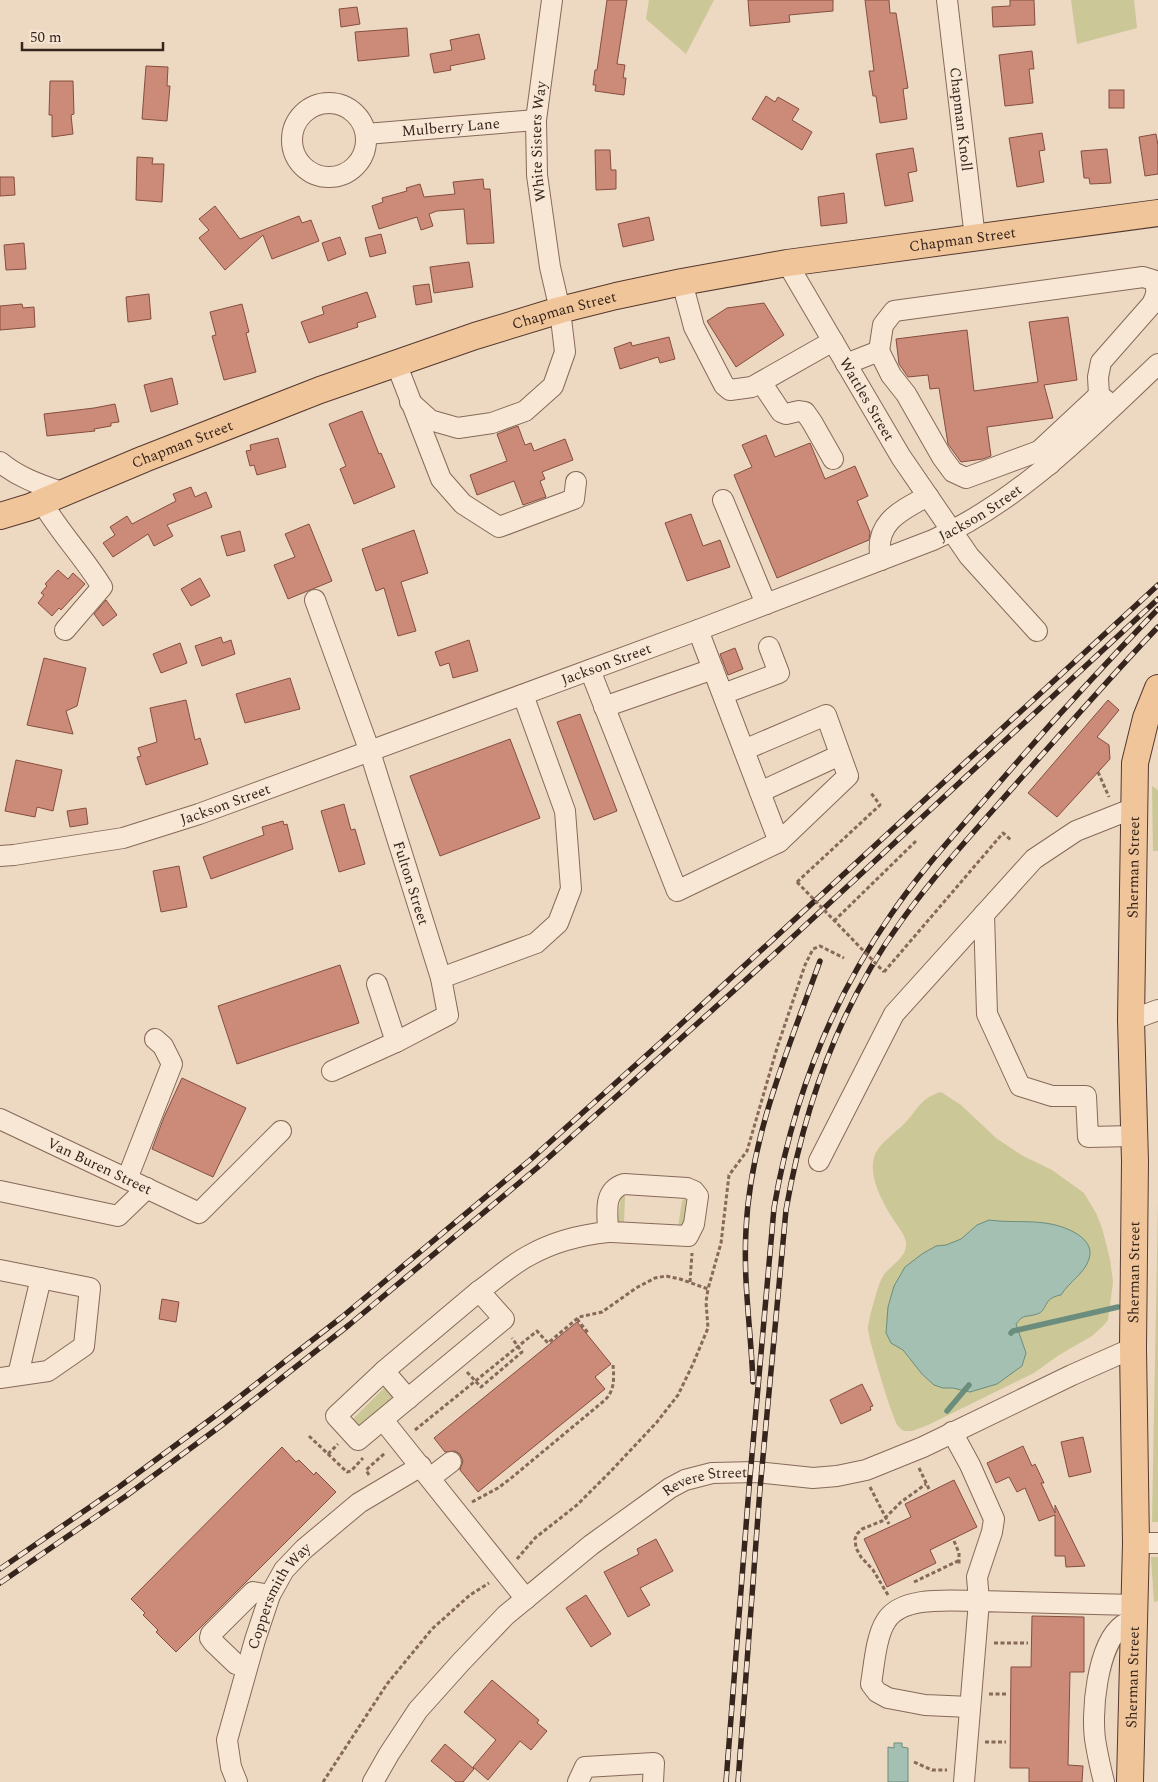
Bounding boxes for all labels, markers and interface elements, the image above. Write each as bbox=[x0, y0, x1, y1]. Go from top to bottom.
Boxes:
scale bar bbox=[22, 20, 164, 52]
text: 50 m bbox=[30, 26, 62, 49]
street label: Chapman Knoll bbox=[943, 66, 978, 173]
street label: White Sisters Way bbox=[525, 79, 553, 203]
street label: Mulberry Lane bbox=[401, 112, 501, 143]
street label: Chapman Street bbox=[908, 221, 1017, 258]
street label: Chapman Street bbox=[509, 285, 619, 336]
street label: Wattles Street bbox=[833, 353, 900, 446]
street label: Chapman Street bbox=[128, 414, 237, 475]
street label: Jackson Street bbox=[935, 479, 1027, 548]
street label: Jackson Street bbox=[558, 637, 655, 691]
street label: Jackson Street bbox=[177, 778, 274, 831]
street label: Sherman Street bbox=[1122, 816, 1146, 918]
street label: Fulton Street bbox=[387, 838, 435, 928]
street label: Van Buren Street bbox=[43, 1132, 156, 1201]
street label: Sherman Street bbox=[1122, 1221, 1146, 1323]
street label: Revere Street bbox=[657, 1461, 747, 1502]
street label: Coppersmith Way bbox=[242, 1536, 317, 1652]
street label: Sherman Street bbox=[1120, 1626, 1146, 1728]

